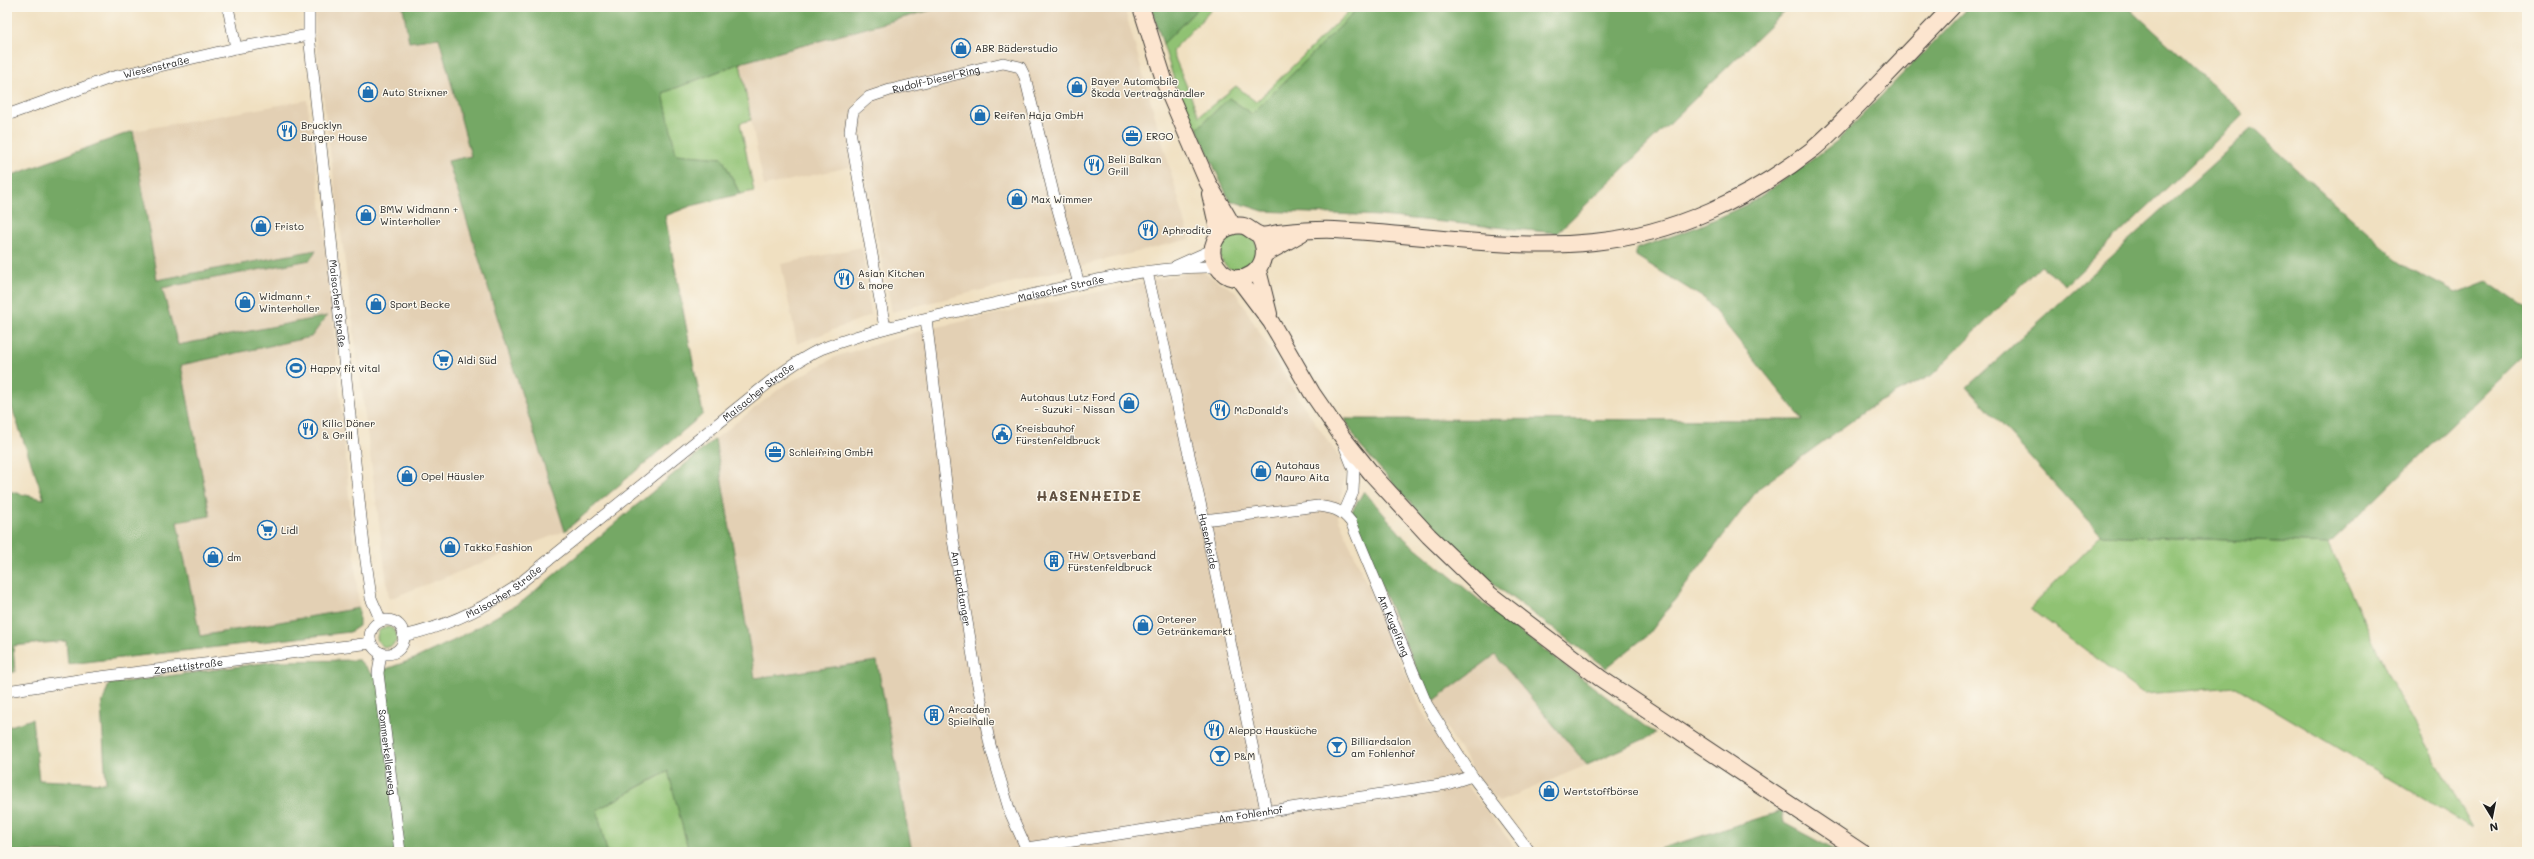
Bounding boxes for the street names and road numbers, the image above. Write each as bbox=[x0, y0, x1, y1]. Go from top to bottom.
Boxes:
street label: Wiesenstraße bbox=[122, 52, 191, 81]
street label: Rudolf-Diesel-Ring bbox=[891, 62, 981, 96]
street label: Maisacher Straße bbox=[326, 259, 350, 348]
street label: Maisacher Straße bbox=[1016, 272, 1106, 305]
street label: Maisacher Straße bbox=[719, 359, 797, 424]
street label: Hasenheide bbox=[1196, 511, 1221, 571]
street label: Am Hardtanger bbox=[948, 550, 975, 627]
street label: Maisacher Straße bbox=[463, 562, 544, 621]
street label: Am Kugelfang bbox=[1375, 593, 1413, 659]
street label: Zenettistraße bbox=[153, 655, 224, 677]
street label: Sommerkellerweg bbox=[376, 708, 400, 796]
street label: Am Fohlenhof bbox=[1217, 802, 1285, 826]

